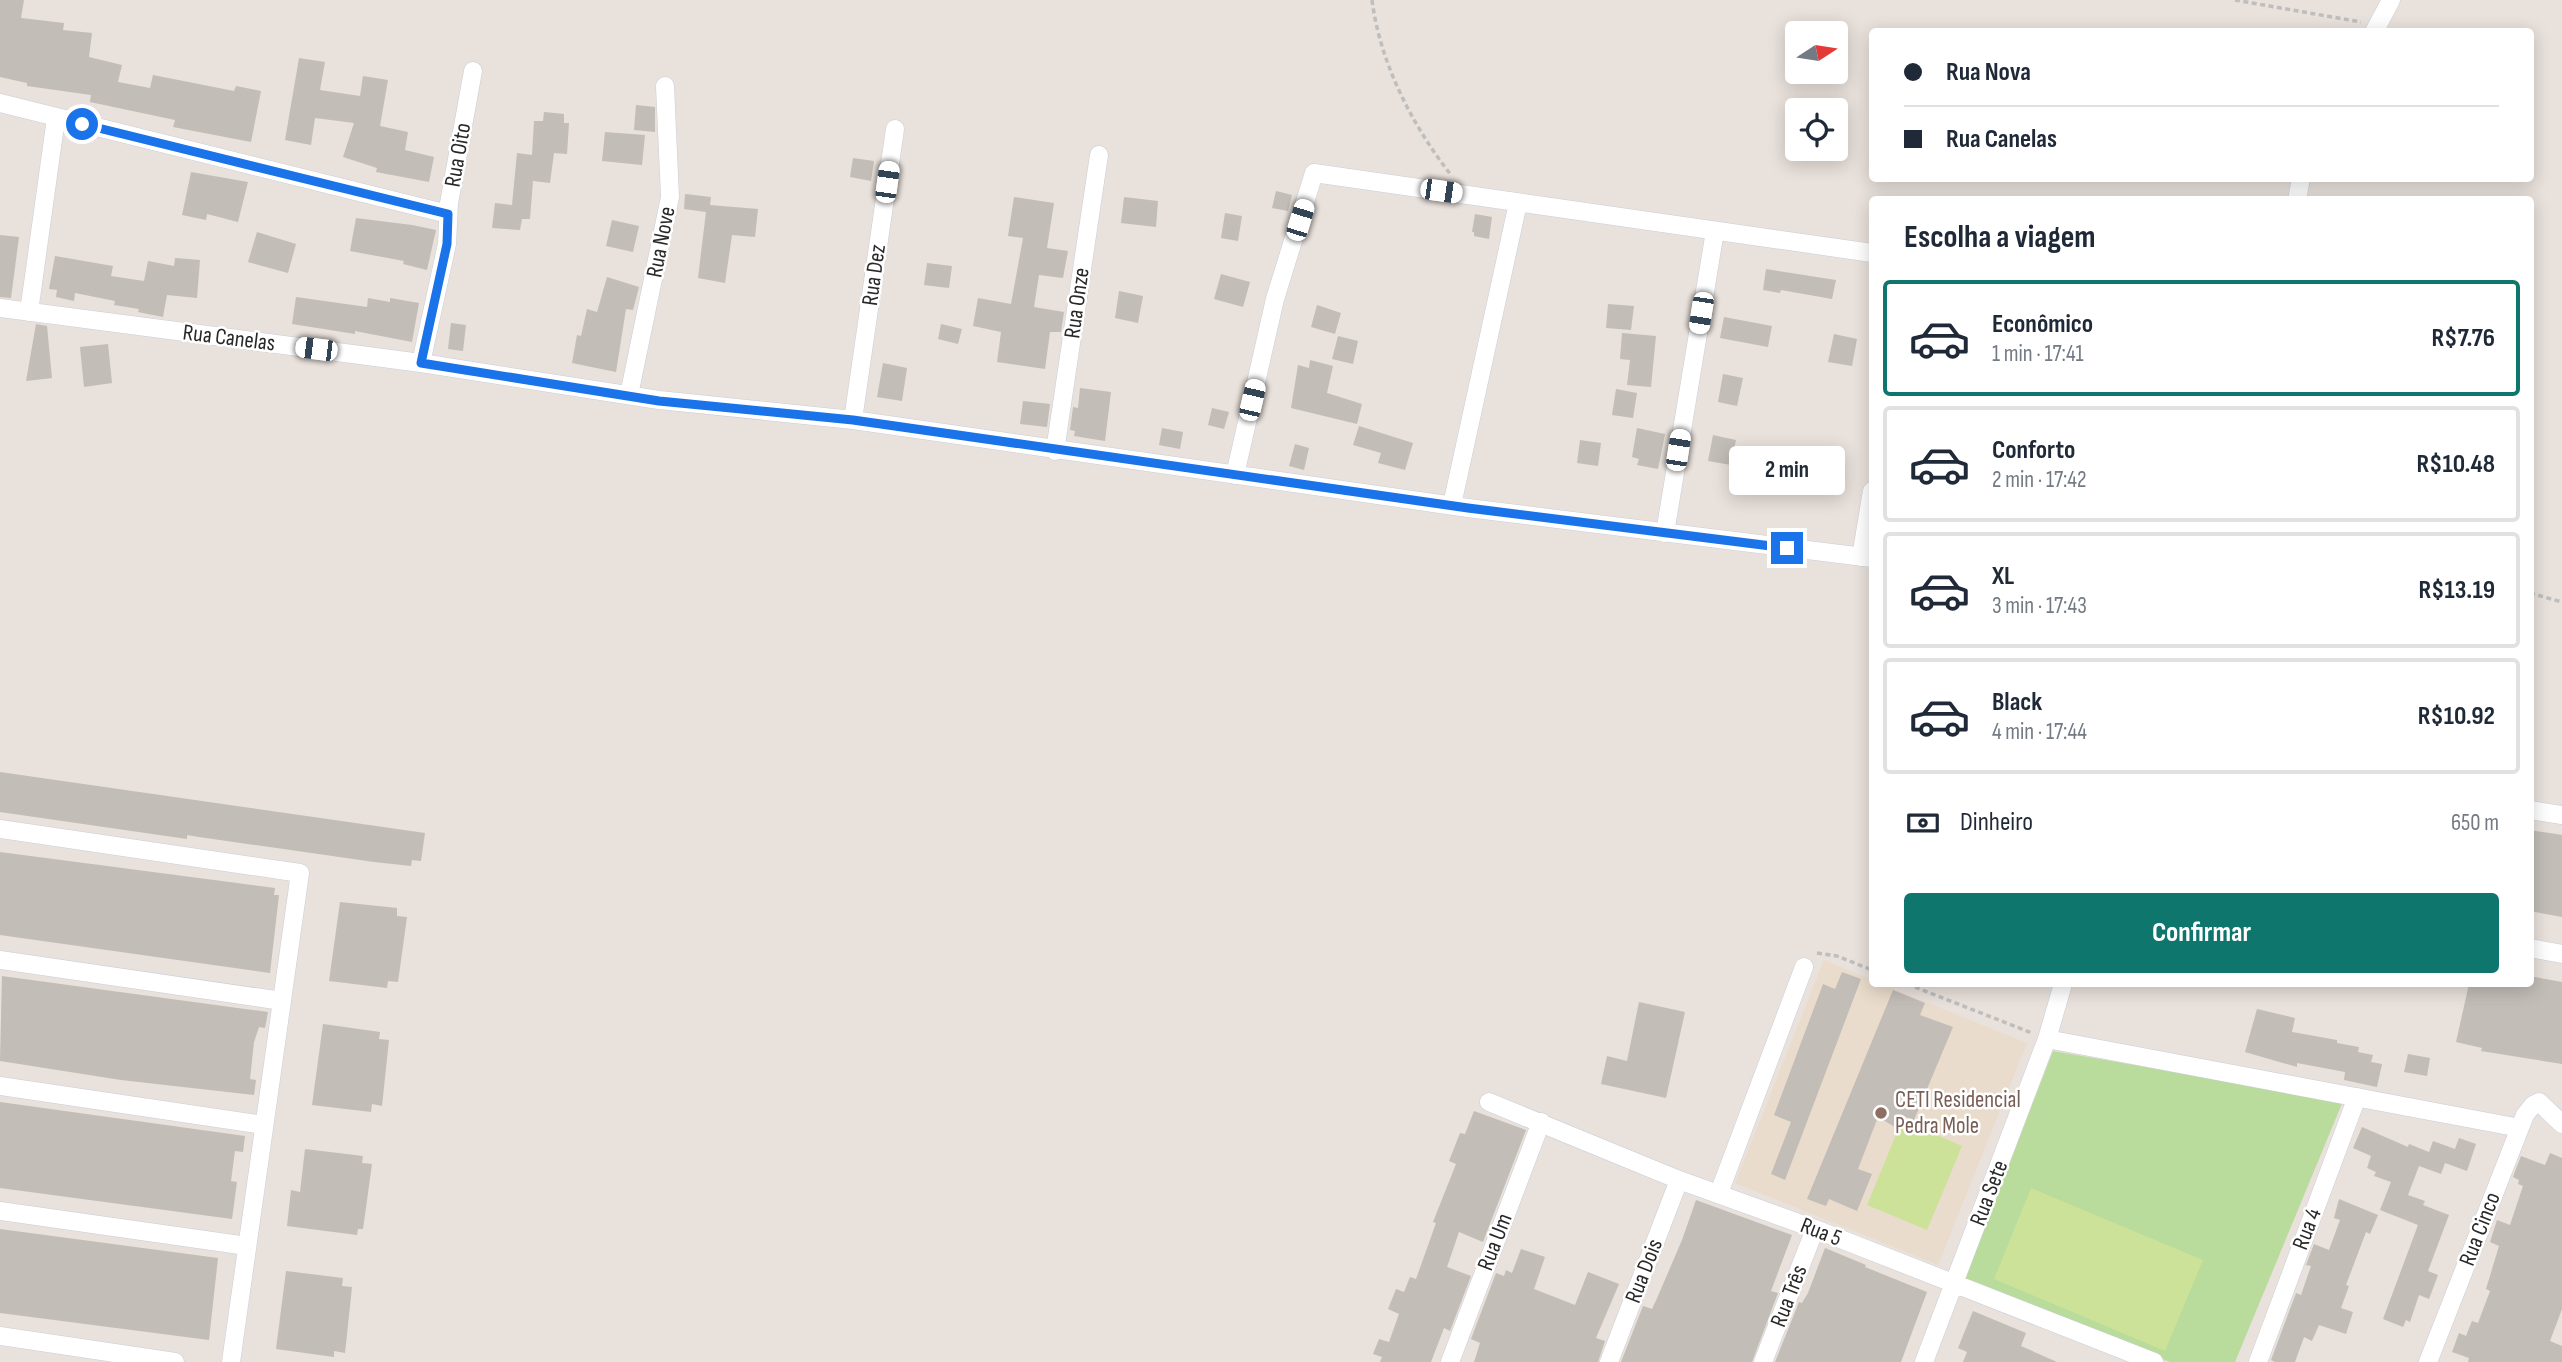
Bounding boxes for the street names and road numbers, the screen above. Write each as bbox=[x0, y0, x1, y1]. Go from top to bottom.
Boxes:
street label: Rua Oito bbox=[439, 121, 477, 189]
street label: Rua Nove bbox=[640, 204, 682, 280]
street label: Rua Dez bbox=[856, 243, 892, 307]
street label: Rua Onze bbox=[1058, 266, 1096, 340]
street label: Rua Canelas bbox=[181, 318, 277, 358]
street label: Rua Sete bbox=[1964, 1156, 2014, 1230]
street label: Rua Cinco bbox=[2453, 1188, 2507, 1270]
street label: Rua 4 bbox=[2286, 1204, 2328, 1254]
street label: Rua Um bbox=[1471, 1209, 1519, 1275]
street label: Rua 5 bbox=[1796, 1211, 1846, 1253]
street label: Rua Dois bbox=[1619, 1235, 1669, 1307]
street label: Rua Três bbox=[1764, 1261, 1814, 1331]

